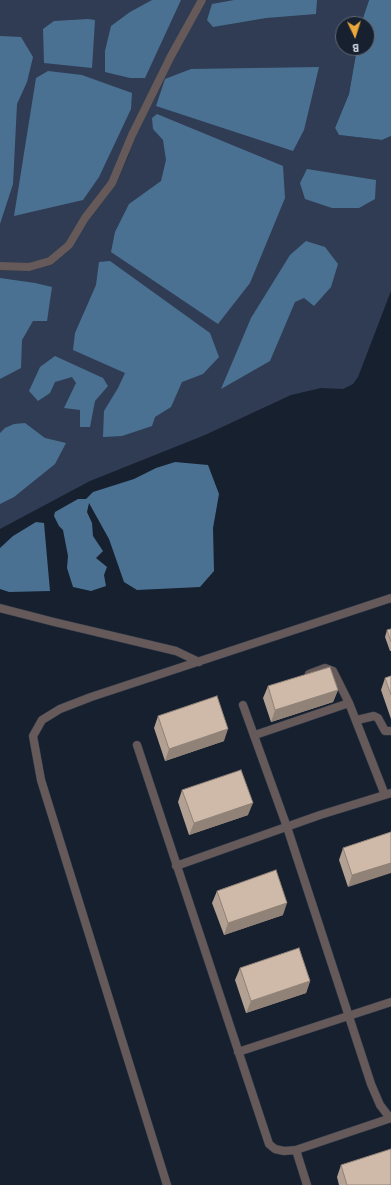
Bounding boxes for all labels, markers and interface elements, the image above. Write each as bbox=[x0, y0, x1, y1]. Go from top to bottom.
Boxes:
north arrow bbox=[335, 16, 375, 56]
text: B bbox=[352, 40, 360, 55]

